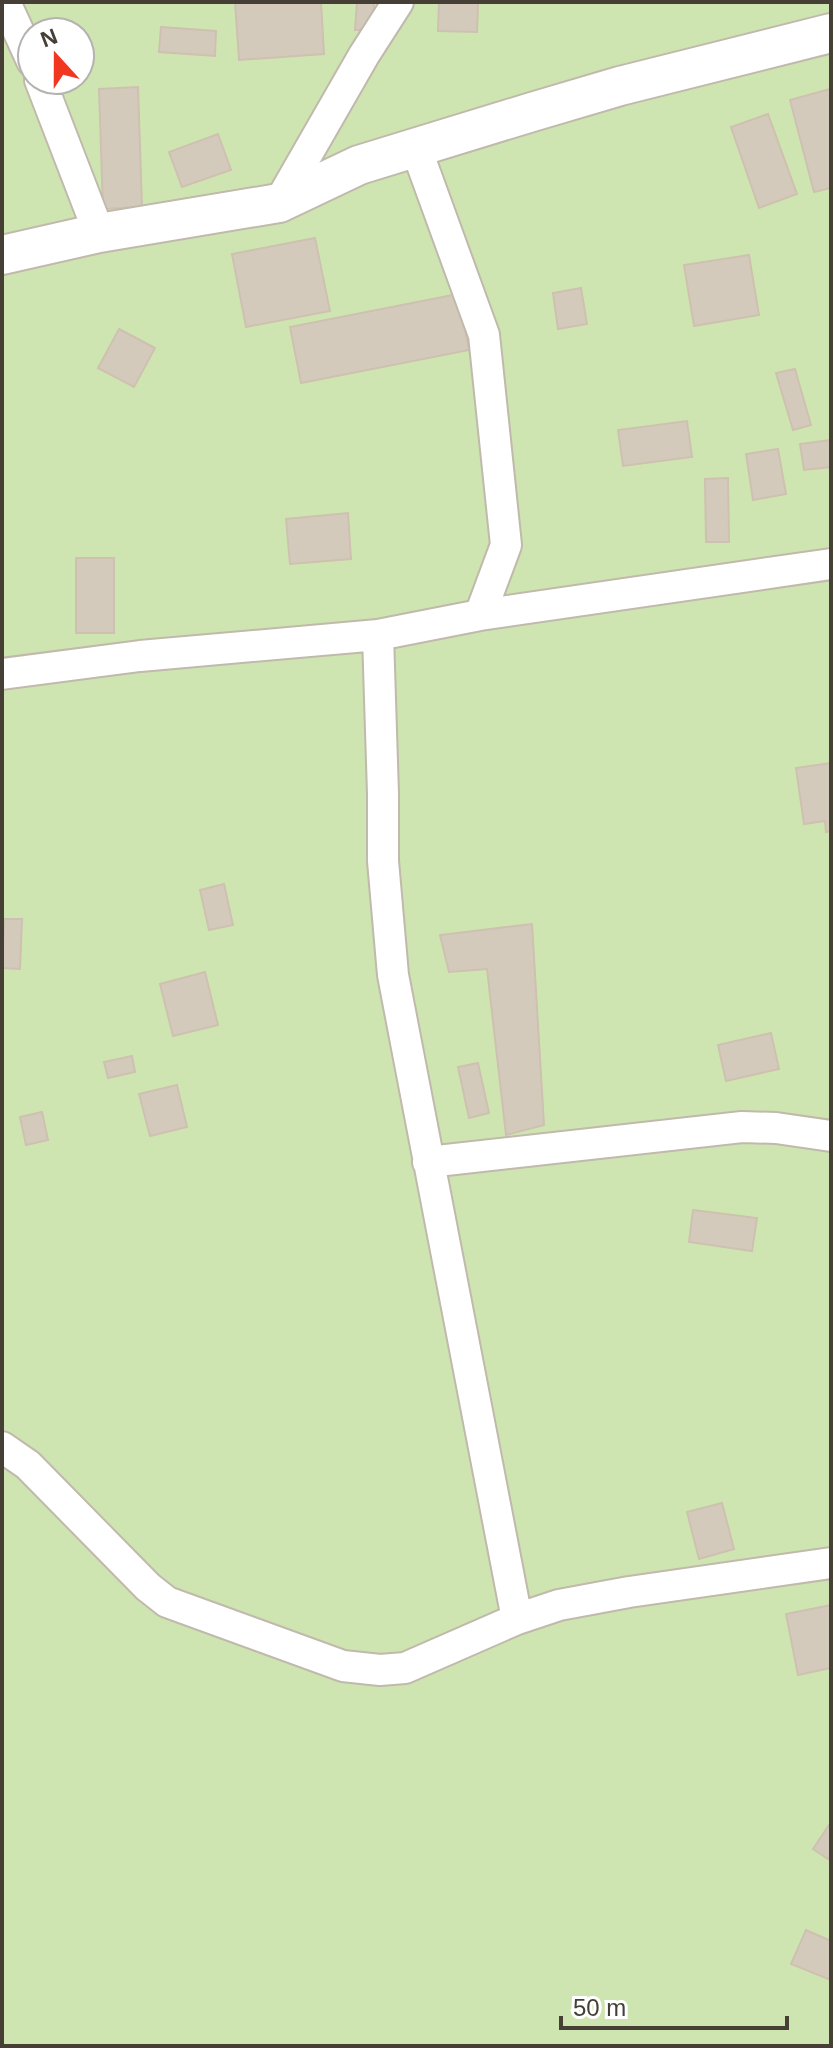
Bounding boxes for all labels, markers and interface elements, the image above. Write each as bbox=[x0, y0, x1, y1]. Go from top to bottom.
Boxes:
north arrow bbox=[16, 16, 96, 96]
text: N bbox=[37, 23, 61, 52]
scale bar bbox=[561, 1980, 787, 2030]
text: 50 m bbox=[573, 1994, 626, 2021]

